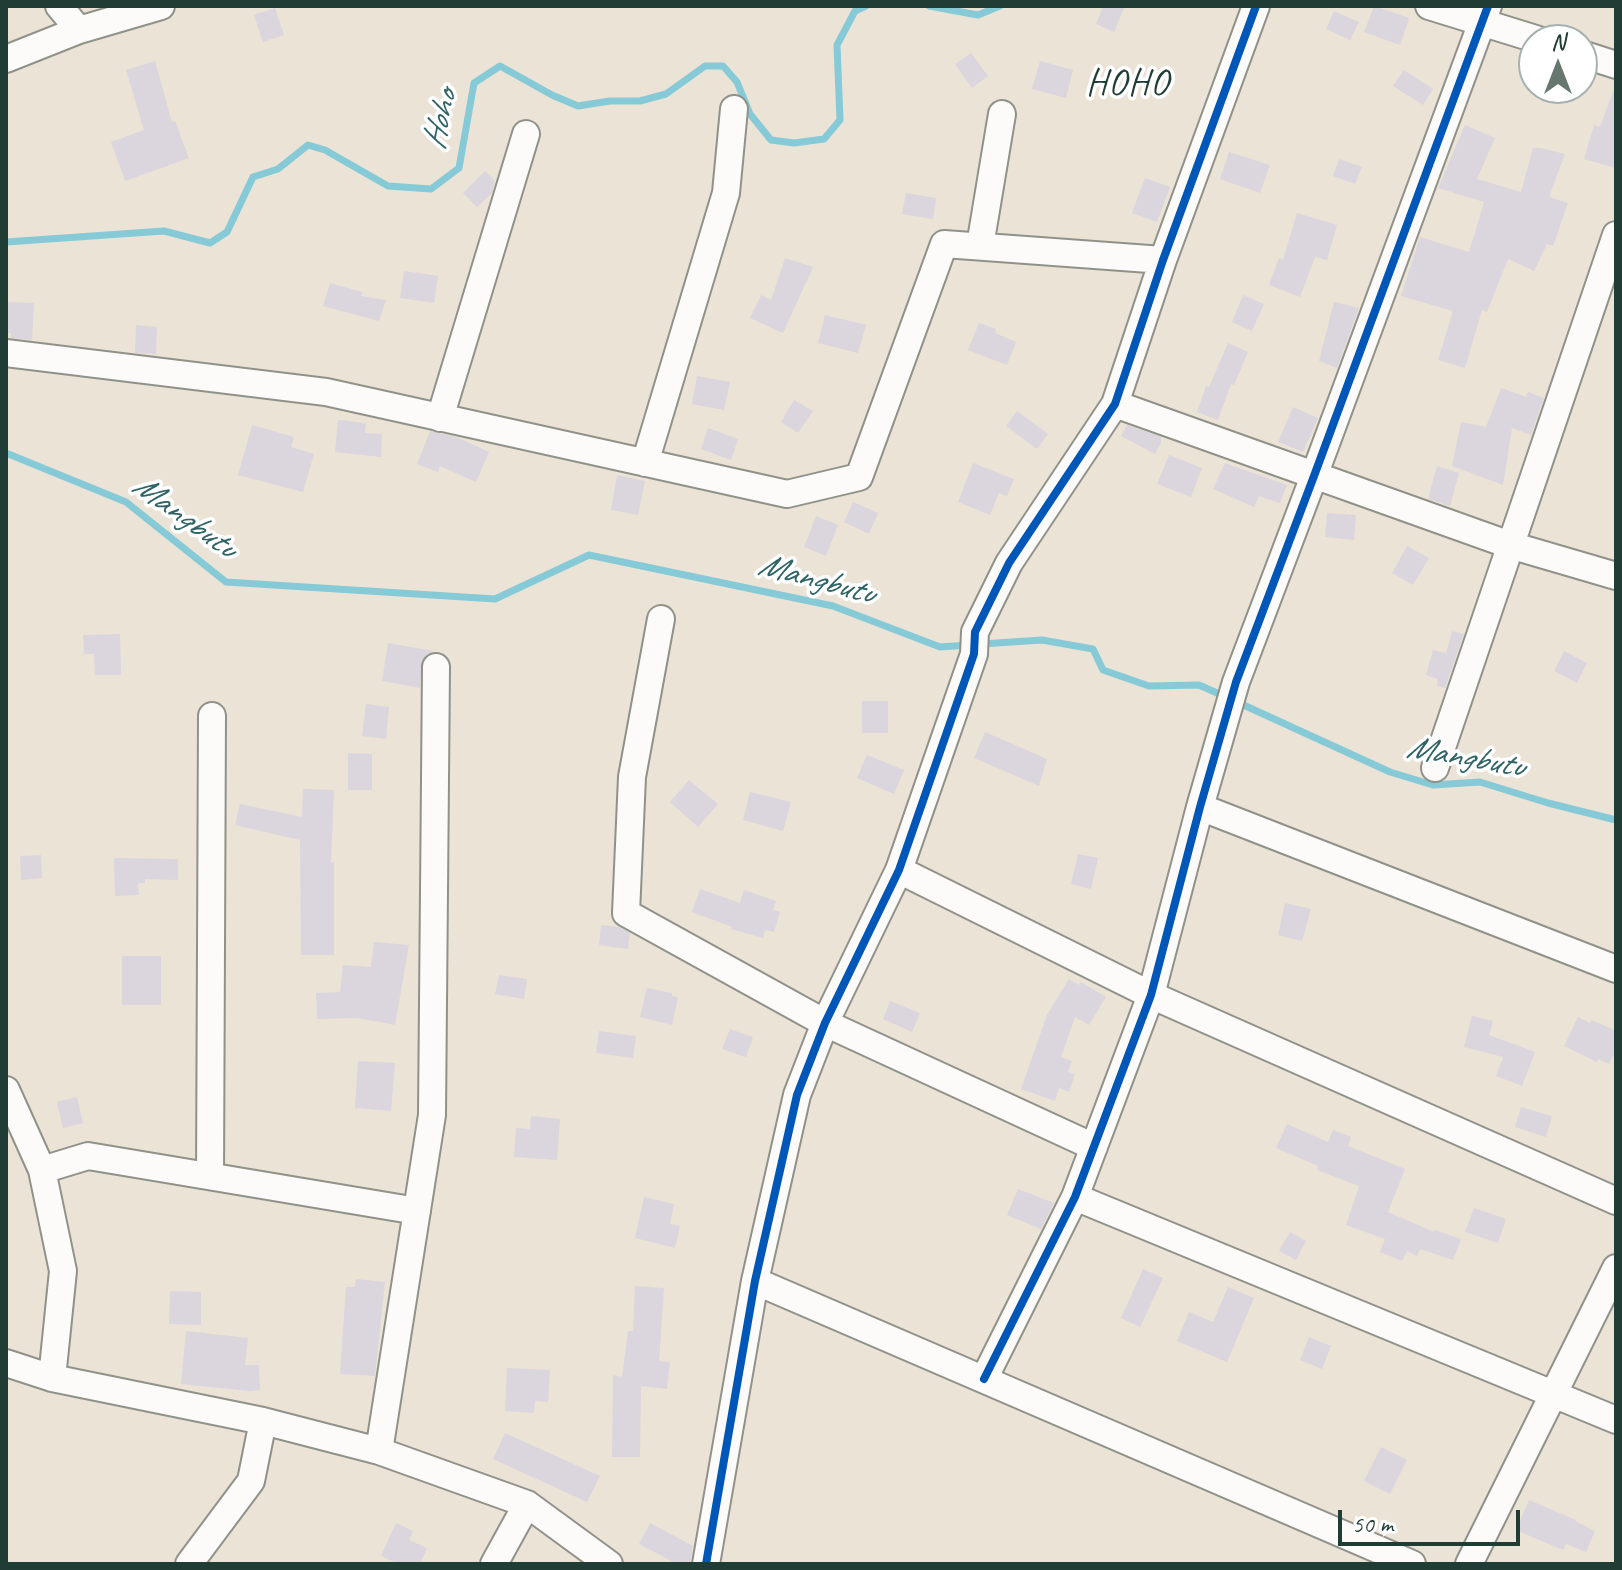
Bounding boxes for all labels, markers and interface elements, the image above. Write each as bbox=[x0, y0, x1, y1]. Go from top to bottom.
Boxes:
north arrow bbox=[1518, 24, 1598, 104]
text: N bbox=[1551, 28, 1565, 56]
district label: HOHO bbox=[1086, 63, 1170, 107]
water label: Hoho bbox=[414, 87, 468, 153]
water label: Mangbutu bbox=[124, 466, 244, 568]
water label: Mangbutu bbox=[754, 545, 878, 615]
water label: Mangbutu bbox=[1403, 728, 1527, 788]
scale bar bbox=[1342, 1494, 1524, 1544]
text: 50 m bbox=[1352, 1509, 1393, 1539]

